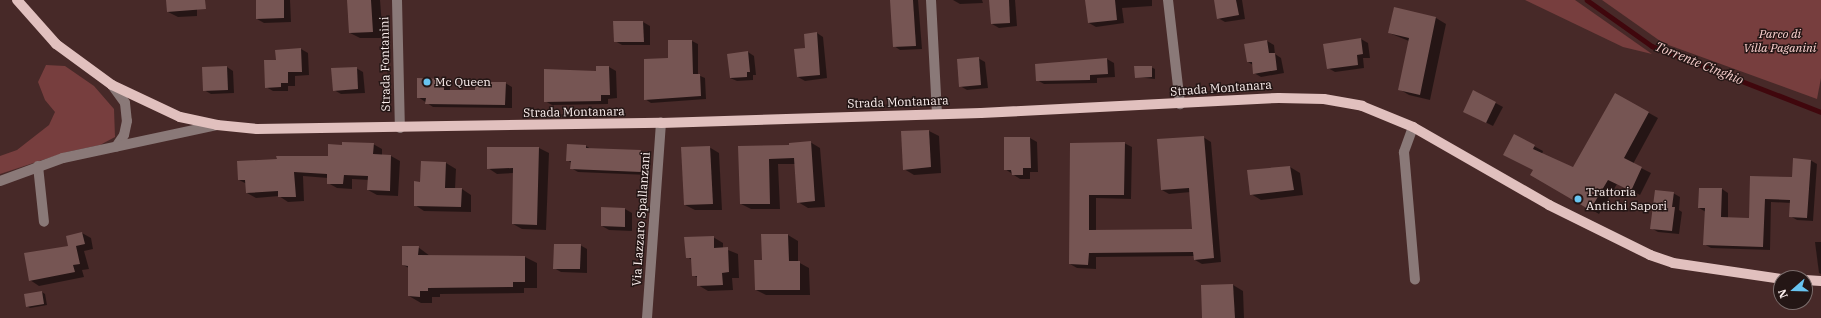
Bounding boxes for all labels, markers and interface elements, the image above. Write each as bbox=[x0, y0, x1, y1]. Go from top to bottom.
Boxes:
street label: Strada Fontanini bbox=[377, 16, 393, 112]
park label: Parco di Villa Paganini bbox=[1744, 27, 1816, 55]
water label: Torrente Cinghio bbox=[1652, 39, 1746, 89]
place label: Mc Queen bbox=[435, 75, 491, 89]
marker: Mc Queen bbox=[422, 77, 432, 87]
street label: Strada Montanara bbox=[1170, 77, 1272, 99]
street label: Strada Montanara bbox=[847, 93, 949, 111]
street label: Strada Montanara bbox=[523, 104, 625, 120]
street label: Via Lazzaro Spallanzani bbox=[629, 151, 653, 287]
place label: Trattoria Antichi Sapori bbox=[1586, 185, 1667, 213]
marker: Trattoria Antichi Sapori bbox=[1573, 194, 1583, 204]
north arrow bbox=[1773, 270, 1813, 310]
text: N bbox=[1775, 287, 1791, 300]

